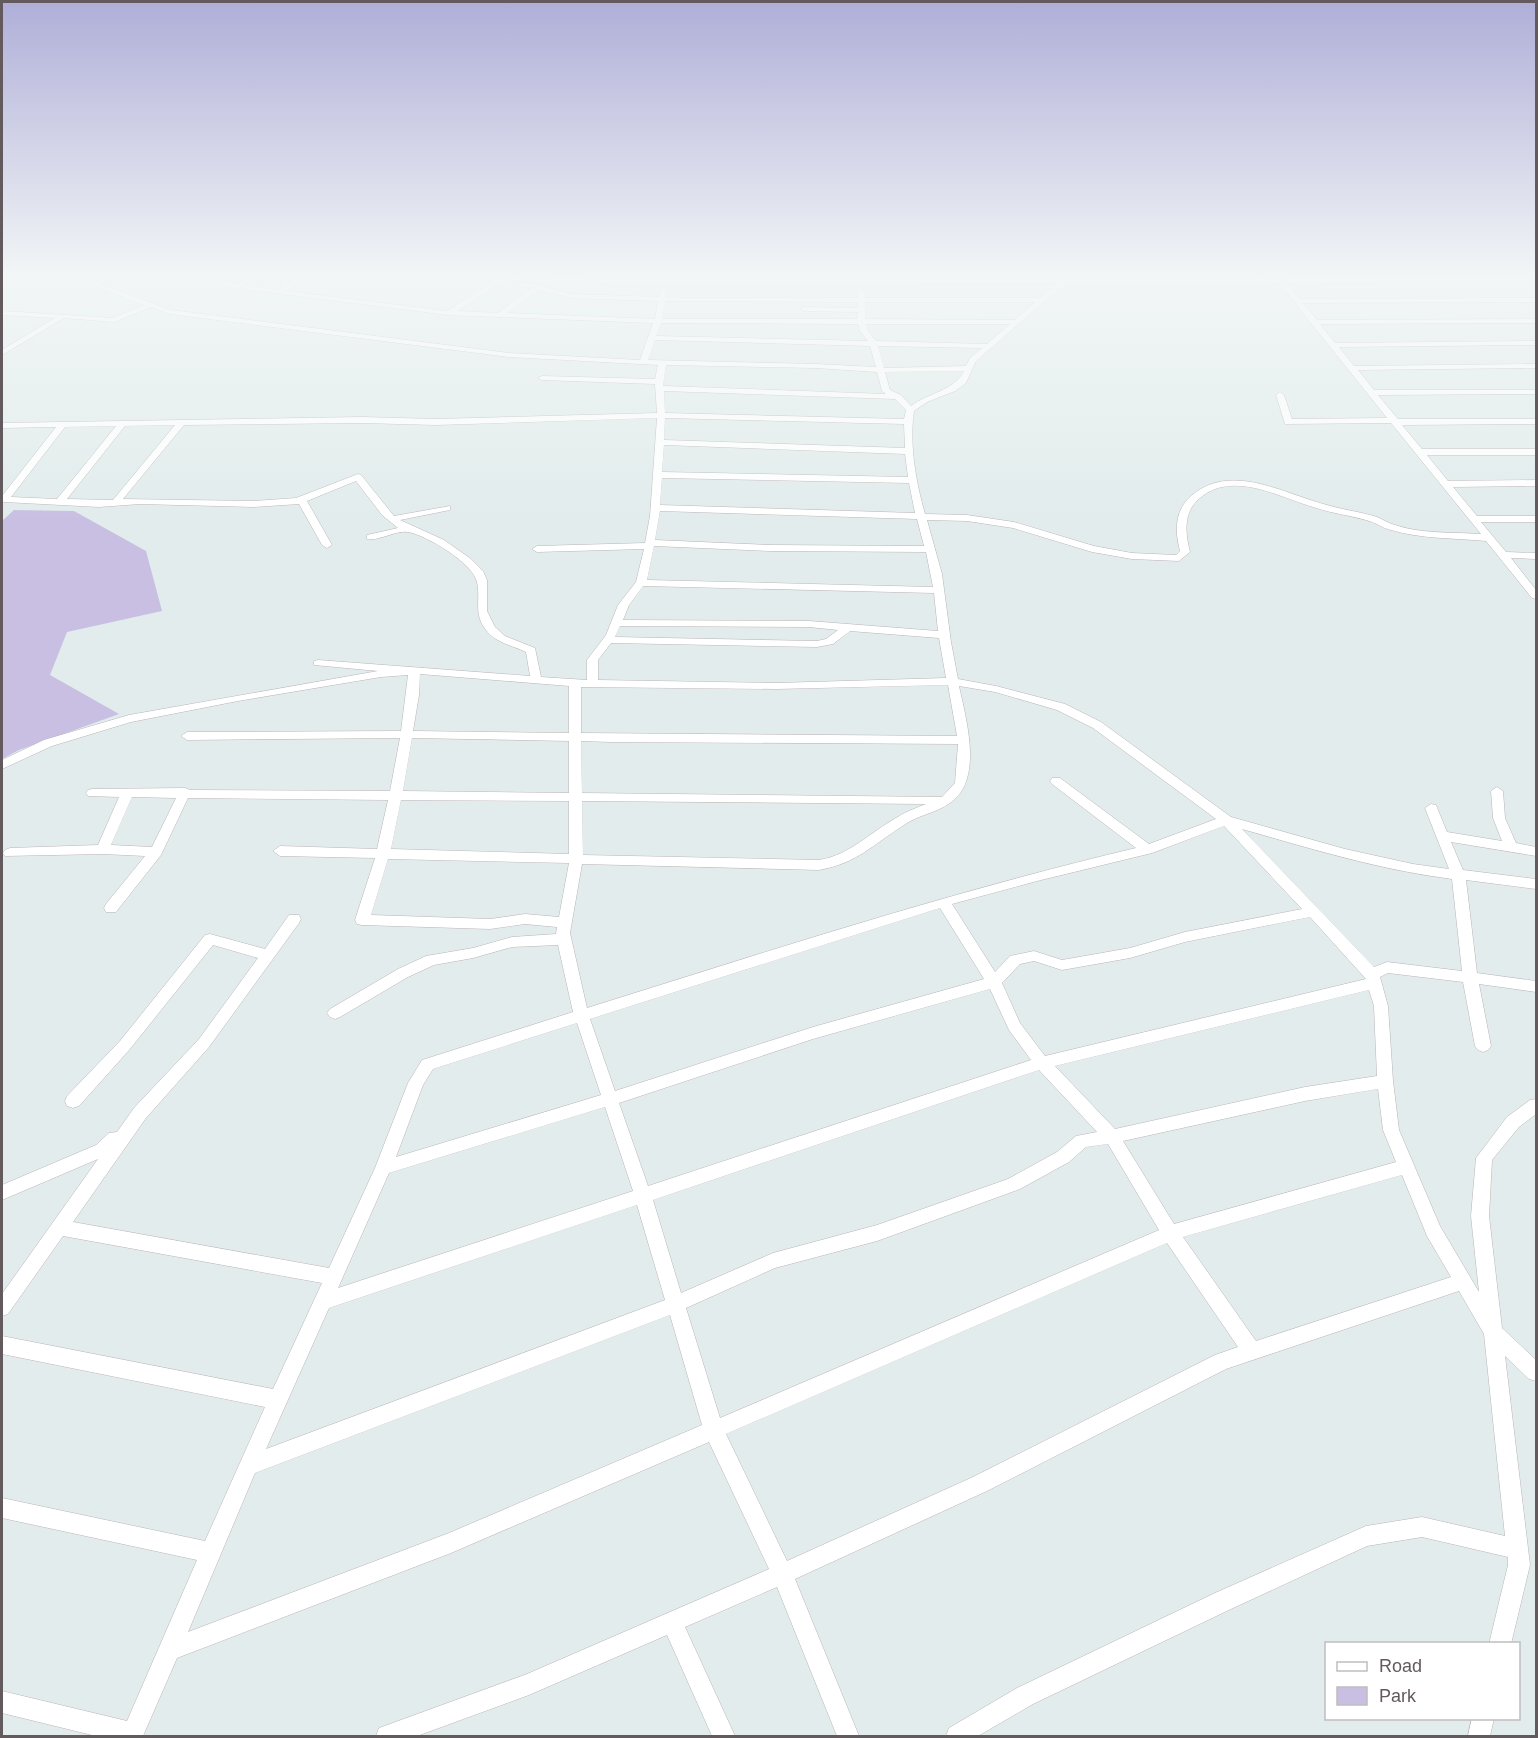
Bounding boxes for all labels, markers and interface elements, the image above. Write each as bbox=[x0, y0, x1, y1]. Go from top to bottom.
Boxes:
legend bbox=[1325, 1642, 1520, 1720]
text: Road bbox=[1379, 1656, 1422, 1676]
text: Park bbox=[1379, 1686, 1417, 1706]

